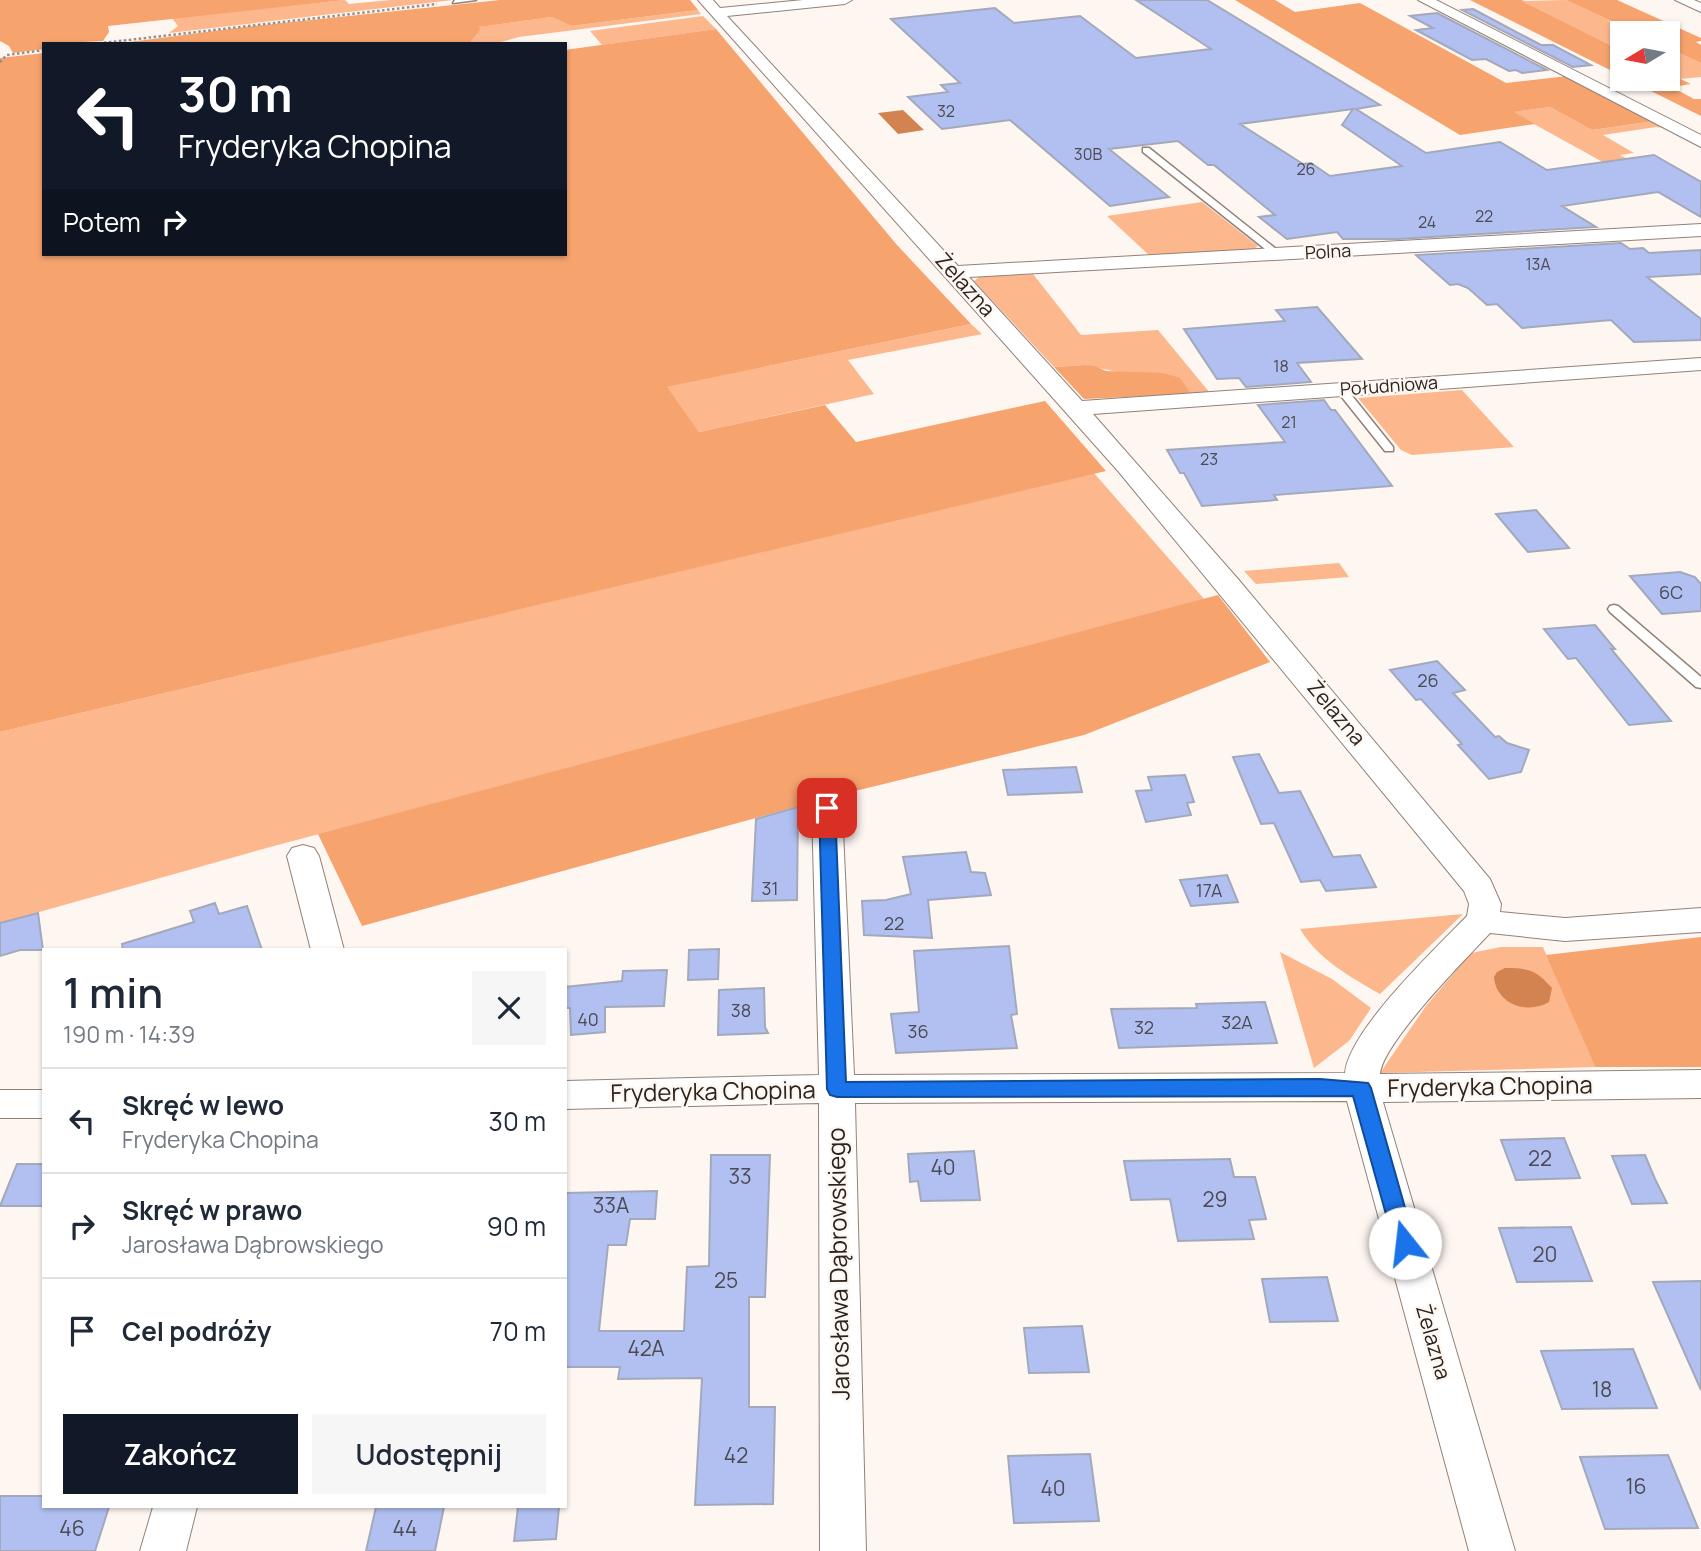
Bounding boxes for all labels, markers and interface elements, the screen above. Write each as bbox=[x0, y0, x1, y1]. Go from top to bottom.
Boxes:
north arrow bbox=[1610, 21, 1680, 91]
map controls bbox=[1610, 21, 1680, 91]
text: 30 m bbox=[178, 60, 293, 127]
icon: left bbox=[63, 70, 154, 161]
house number: 32 bbox=[937, 100, 955, 122]
text: Fryderyka Chopina bbox=[178, 124, 452, 168]
house number: 30B bbox=[1074, 143, 1102, 165]
house number: 26 bbox=[1296, 158, 1316, 180]
icon: right bbox=[155, 203, 193, 241]
text: Potem bbox=[63, 204, 141, 240]
house number: 22 bbox=[1475, 205, 1493, 227]
house number: 24 bbox=[1418, 211, 1436, 233]
street label: Polna bbox=[1304, 238, 1352, 264]
street label: Żelazna bbox=[930, 246, 1002, 322]
house number: 13A bbox=[1525, 253, 1551, 275]
house number: 18 bbox=[1273, 355, 1289, 377]
street label: Południowa bbox=[1339, 370, 1439, 400]
house number: 21 bbox=[1281, 411, 1297, 433]
house number: 23 bbox=[1200, 448, 1218, 470]
house number: 6C bbox=[1659, 580, 1683, 604]
house number: 26 bbox=[1417, 668, 1439, 692]
street label: Żelazna bbox=[1301, 674, 1372, 751]
pin bbox=[797, 778, 857, 838]
icon: arrive bbox=[808, 789, 846, 827]
house number: 31 bbox=[762, 876, 778, 900]
house number: 17A bbox=[1196, 878, 1223, 902]
house number: 22 bbox=[884, 911, 904, 935]
text: 1 min bbox=[63, 963, 163, 1021]
button: close bbox=[472, 971, 546, 1045]
house number: 38 bbox=[731, 998, 751, 1022]
house number: 40 bbox=[577, 1007, 599, 1031]
house number: 32A bbox=[1221, 1010, 1253, 1034]
house number: 32 bbox=[1134, 1015, 1154, 1039]
text: 190 m · 14:39 bbox=[63, 1018, 195, 1050]
house number: 36 bbox=[907, 1019, 929, 1043]
street label: Fryderyka Chopina bbox=[1387, 1067, 1593, 1104]
street label: Fryderyka Chopina bbox=[610, 1072, 816, 1109]
text: Skręć w lewo bbox=[122, 1087, 284, 1123]
icon: left bbox=[63, 1102, 101, 1140]
text: 30 m bbox=[489, 1103, 546, 1139]
text: Fryderyka Chopina bbox=[122, 1123, 319, 1155]
street label: Jarosława Dąbrowskiego bbox=[819, 1127, 856, 1401]
house number: 22 bbox=[1528, 1144, 1552, 1172]
house number: 40 bbox=[930, 1153, 956, 1181]
house number: 33 bbox=[728, 1162, 752, 1190]
house number: 29 bbox=[1202, 1185, 1228, 1213]
house number: 33A bbox=[593, 1191, 629, 1219]
text: Skręć w prawo bbox=[122, 1192, 302, 1228]
position arrow bbox=[1368, 1206, 1442, 1280]
icon: right bbox=[63, 1207, 101, 1245]
text: 90 m bbox=[487, 1208, 546, 1244]
text: Jarosława Dąbrowskiego bbox=[122, 1228, 384, 1260]
house number: 20 bbox=[1533, 1240, 1557, 1268]
house number: 25 bbox=[714, 1266, 738, 1294]
street label: Żelazna bbox=[1410, 1301, 1458, 1383]
icon: arrive bbox=[63, 1312, 101, 1350]
text: Cel podróży bbox=[122, 1313, 271, 1349]
text: 70 m bbox=[490, 1313, 546, 1349]
house number: 42A bbox=[627, 1334, 665, 1362]
house number: 18 bbox=[1592, 1375, 1612, 1403]
button: Zakończ bbox=[63, 1414, 298, 1494]
button: Udostępnij bbox=[312, 1414, 546, 1494]
house number: 42 bbox=[724, 1441, 748, 1469]
house number: 16 bbox=[1625, 1472, 1647, 1500]
house number: 40 bbox=[1040, 1474, 1066, 1502]
house number: 46 bbox=[59, 1514, 85, 1542]
house number: 44 bbox=[393, 1514, 417, 1542]

